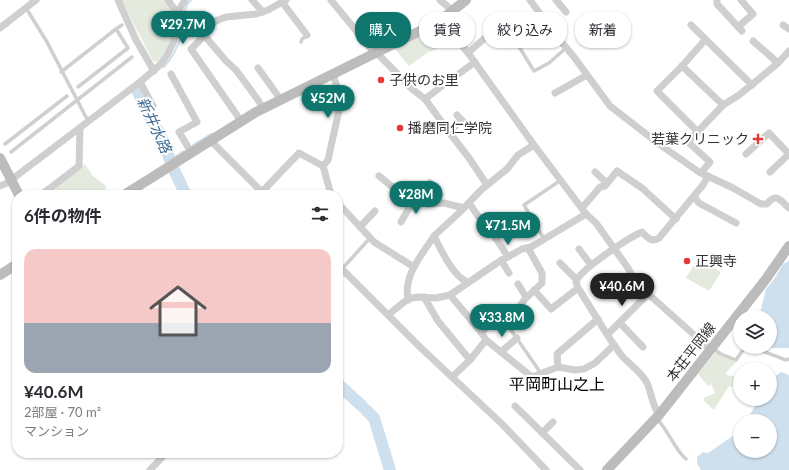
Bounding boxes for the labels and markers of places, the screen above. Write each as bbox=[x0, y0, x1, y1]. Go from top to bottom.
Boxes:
pin: ¥29.7M bbox=[150, 11, 216, 45]
place label: 子供のお里 bbox=[389, 71, 459, 88]
marker: 子供のお里 bbox=[376, 75, 386, 85]
pin: ¥52M bbox=[304, 85, 352, 119]
place label: 播磨同仁学院 bbox=[408, 119, 492, 136]
marker: 播磨同仁学院 bbox=[395, 123, 405, 133]
place label: 若葉クリニック bbox=[651, 130, 749, 147]
marker: 若葉クリニック bbox=[752, 133, 764, 145]
pin: ¥28M bbox=[392, 181, 440, 215]
pin: ¥71.5M bbox=[475, 212, 541, 246]
place label: 正興寺 bbox=[695, 252, 737, 269]
marker: 正興寺 bbox=[682, 256, 692, 266]
pin: ¥40.6M bbox=[589, 273, 655, 307]
pin: ¥33.8M bbox=[469, 304, 535, 338]

